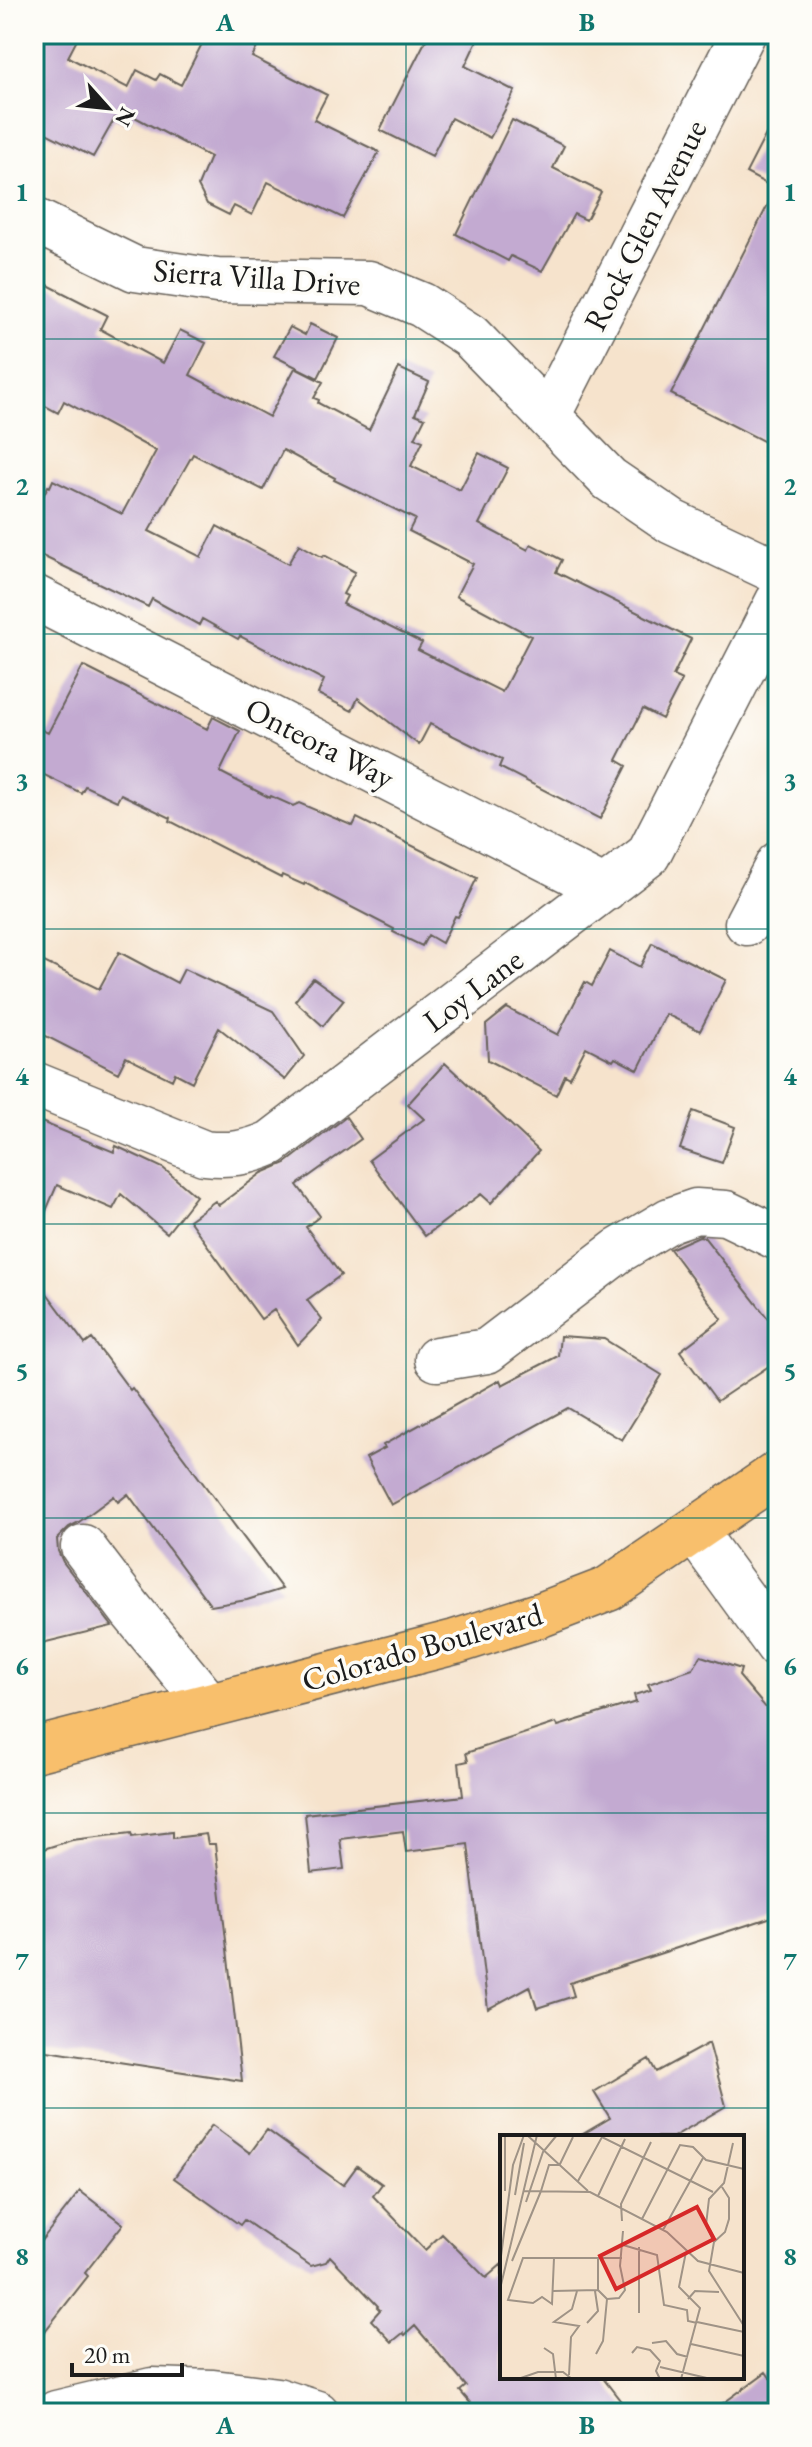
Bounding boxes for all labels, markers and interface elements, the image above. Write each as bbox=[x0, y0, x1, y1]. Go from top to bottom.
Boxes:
text: A bbox=[215, 5, 235, 39]
text: B bbox=[579, 5, 595, 39]
north arrow bbox=[68, 68, 148, 148]
text: N bbox=[108, 102, 142, 132]
street label: Rock Glen Avenue bbox=[574, 112, 716, 338]
text: 1 bbox=[15, 175, 29, 209]
text: 1 bbox=[783, 175, 797, 209]
street label: Sierra Villa Drive bbox=[152, 249, 362, 305]
text: 2 bbox=[15, 469, 29, 503]
text: 2 bbox=[783, 469, 797, 503]
street label: Onteora Way bbox=[238, 688, 402, 799]
text: 3 bbox=[15, 764, 29, 798]
text: 3 bbox=[783, 764, 797, 798]
street label: Loy Lane bbox=[414, 939, 532, 1041]
text: 4 bbox=[15, 1059, 29, 1093]
text: 4 bbox=[783, 1059, 797, 1093]
text: 5 bbox=[15, 1354, 29, 1388]
text: 5 bbox=[783, 1354, 797, 1388]
street label: Colorado Boulevard bbox=[297, 1592, 548, 1701]
text: 6 bbox=[15, 1649, 29, 1683]
text: 6 bbox=[783, 1649, 797, 1683]
text: 7 bbox=[15, 1944, 29, 1978]
text: 7 bbox=[783, 1944, 797, 1978]
inset map bbox=[500, 2135, 744, 2379]
text: 8 bbox=[15, 2239, 29, 2273]
text: 8 bbox=[783, 2239, 797, 2273]
scale bar bbox=[72, 2327, 182, 2377]
text: 20 m bbox=[84, 2339, 131, 2370]
text: A bbox=[215, 2408, 235, 2442]
text: B bbox=[579, 2408, 595, 2442]

